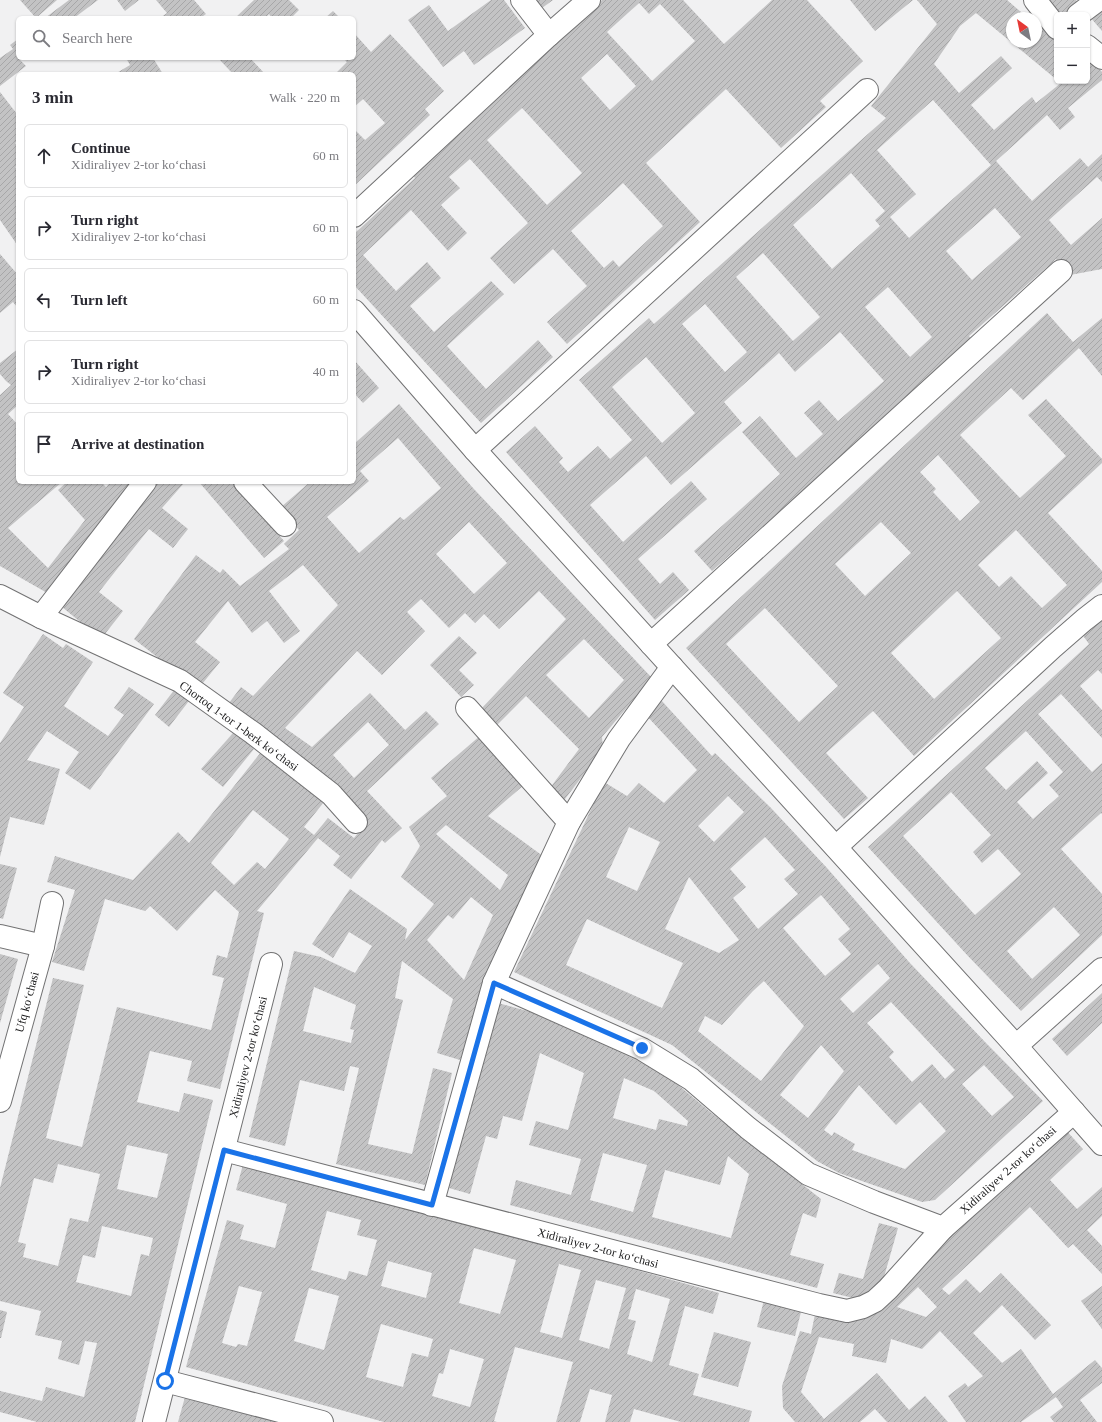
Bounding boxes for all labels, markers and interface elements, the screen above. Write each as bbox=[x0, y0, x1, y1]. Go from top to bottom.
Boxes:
north arrow bbox=[1006, 12, 1042, 48]
map controls bbox=[1054, 12, 1090, 84]
button: + bbox=[1054, 12, 1090, 48]
search box bbox=[16, 16, 356, 60]
icon: search bbox=[30, 27, 52, 49]
text: Search here bbox=[62, 30, 132, 46]
button: − bbox=[1054, 48, 1090, 84]
text: 3 min bbox=[32, 88, 73, 107]
text: Walk · 220 m bbox=[269, 90, 340, 105]
text: Continue bbox=[71, 140, 130, 156]
icon: ahead bbox=[33, 145, 55, 167]
text: 60 m bbox=[313, 148, 339, 163]
text: Xidiraliyev 2-tor koʻchasi bbox=[71, 157, 206, 172]
text: Turn right bbox=[71, 212, 138, 228]
icon: right bbox=[33, 217, 55, 239]
text: 60 m bbox=[313, 220, 339, 235]
text: Xidiraliyev 2-tor koʻchasi bbox=[71, 229, 206, 244]
icon: left bbox=[33, 289, 55, 311]
text: Turn left bbox=[71, 292, 128, 308]
text: 60 m bbox=[313, 292, 339, 307]
text: Turn right bbox=[71, 356, 138, 372]
icon: right bbox=[33, 361, 55, 383]
text: 40 m bbox=[313, 364, 339, 379]
text: Xidiraliyev 2-tor koʻchasi bbox=[71, 373, 206, 388]
icon: arrive bbox=[33, 433, 55, 455]
text: Arrive at destination bbox=[71, 436, 204, 452]
street label: Chortoq 1-tor 1-berk koʻchasi bbox=[177, 678, 302, 774]
street label: Ufq koʻchasi bbox=[12, 969, 42, 1034]
street label: Xidiraliyev 2-tor koʻchasi bbox=[226, 994, 270, 1119]
route end bbox=[633, 1039, 651, 1057]
street label: Xidiraliyev 2-tor koʻchasi bbox=[957, 1123, 1059, 1217]
street label: Xidiraliyev 2-tor koʻchasi bbox=[536, 1225, 661, 1271]
route start bbox=[156, 1372, 174, 1390]

